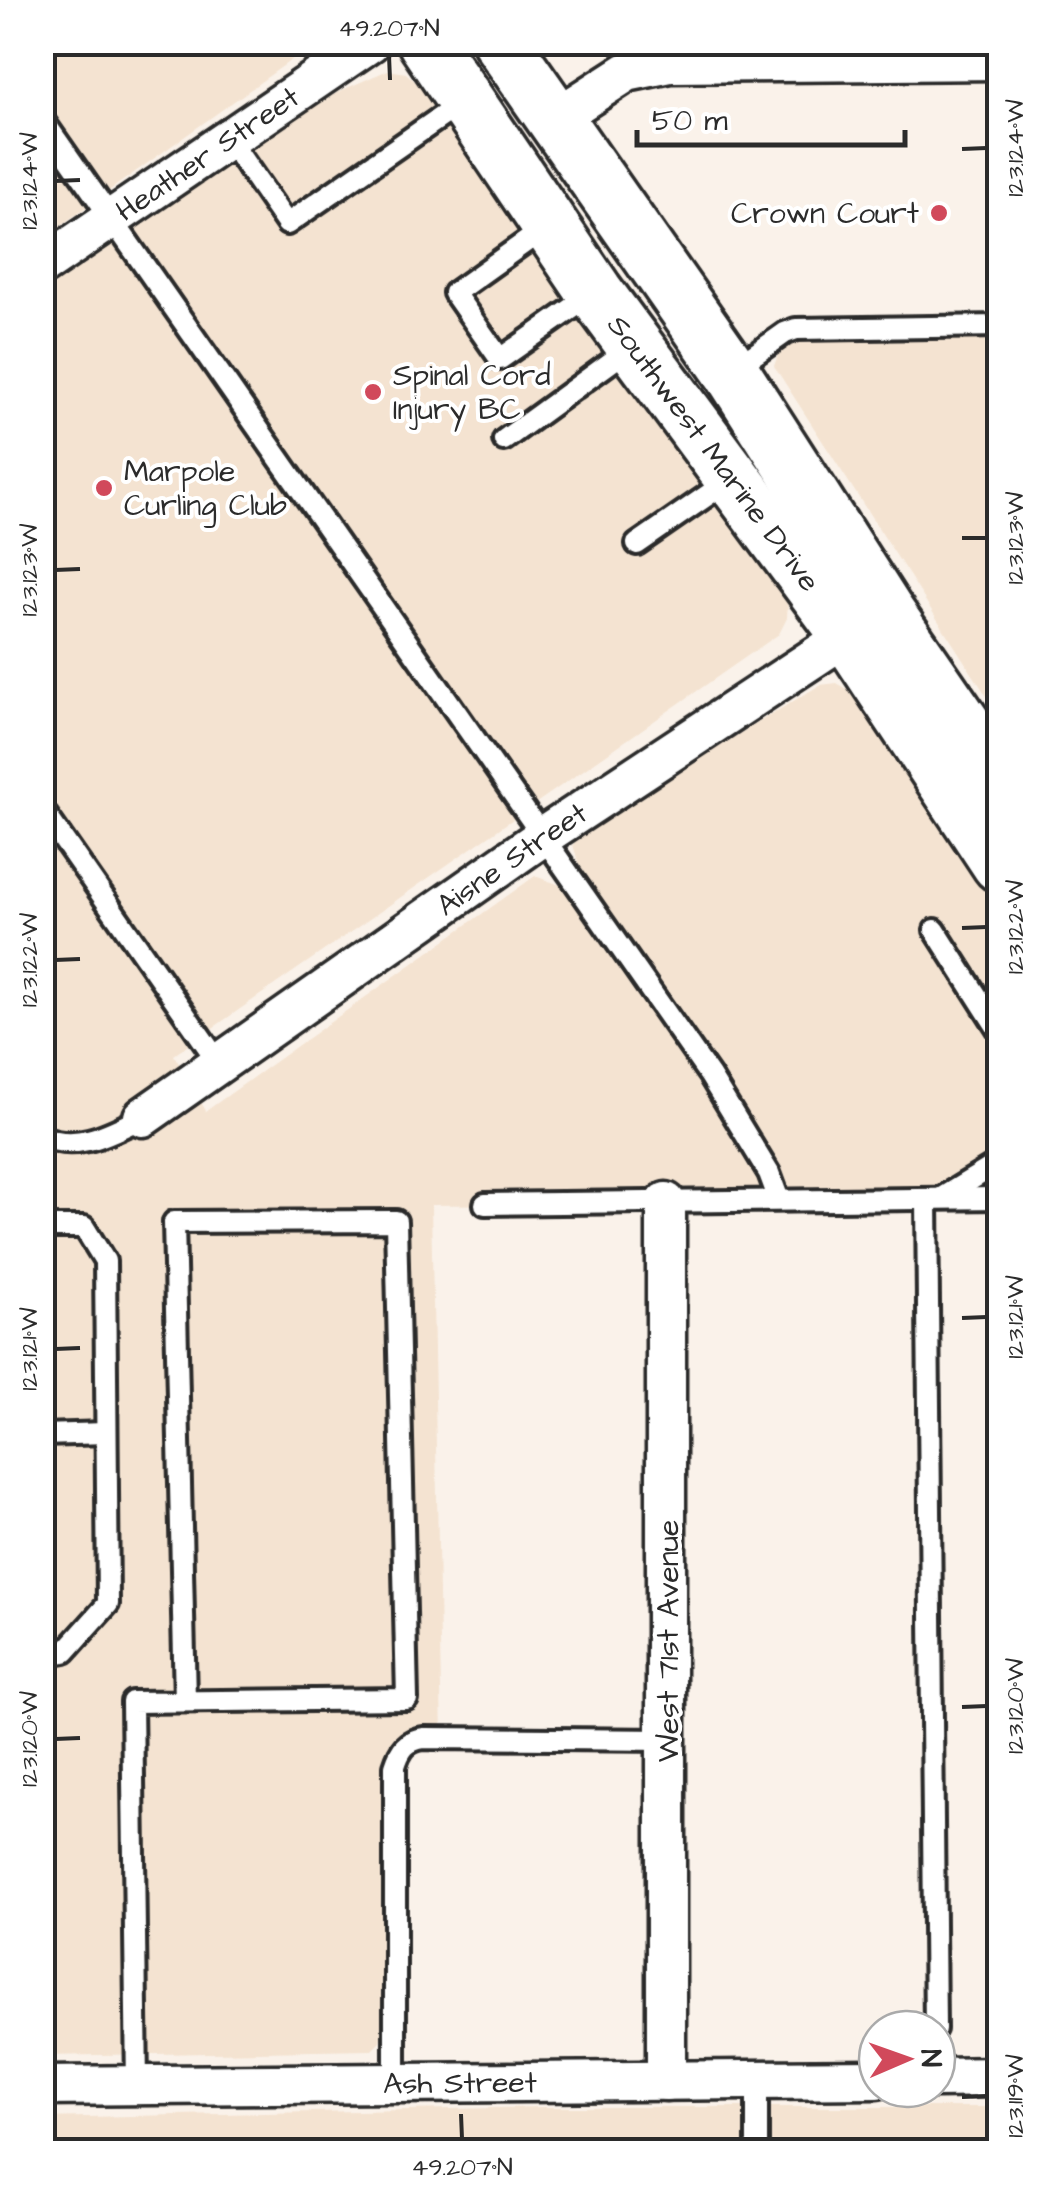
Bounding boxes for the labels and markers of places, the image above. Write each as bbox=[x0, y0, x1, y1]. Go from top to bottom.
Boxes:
place label: Crown Court bbox=[731, 193, 919, 235]
marker: Crown Court bbox=[928, 202, 950, 224]
place label: Spinal Cord Injury BC bbox=[393, 355, 551, 432]
marker: Spinal Cord Injury BC bbox=[362, 381, 384, 403]
place label: Marpole Curling Club bbox=[124, 451, 287, 528]
marker: Marpole Curling Club bbox=[93, 477, 115, 499]

